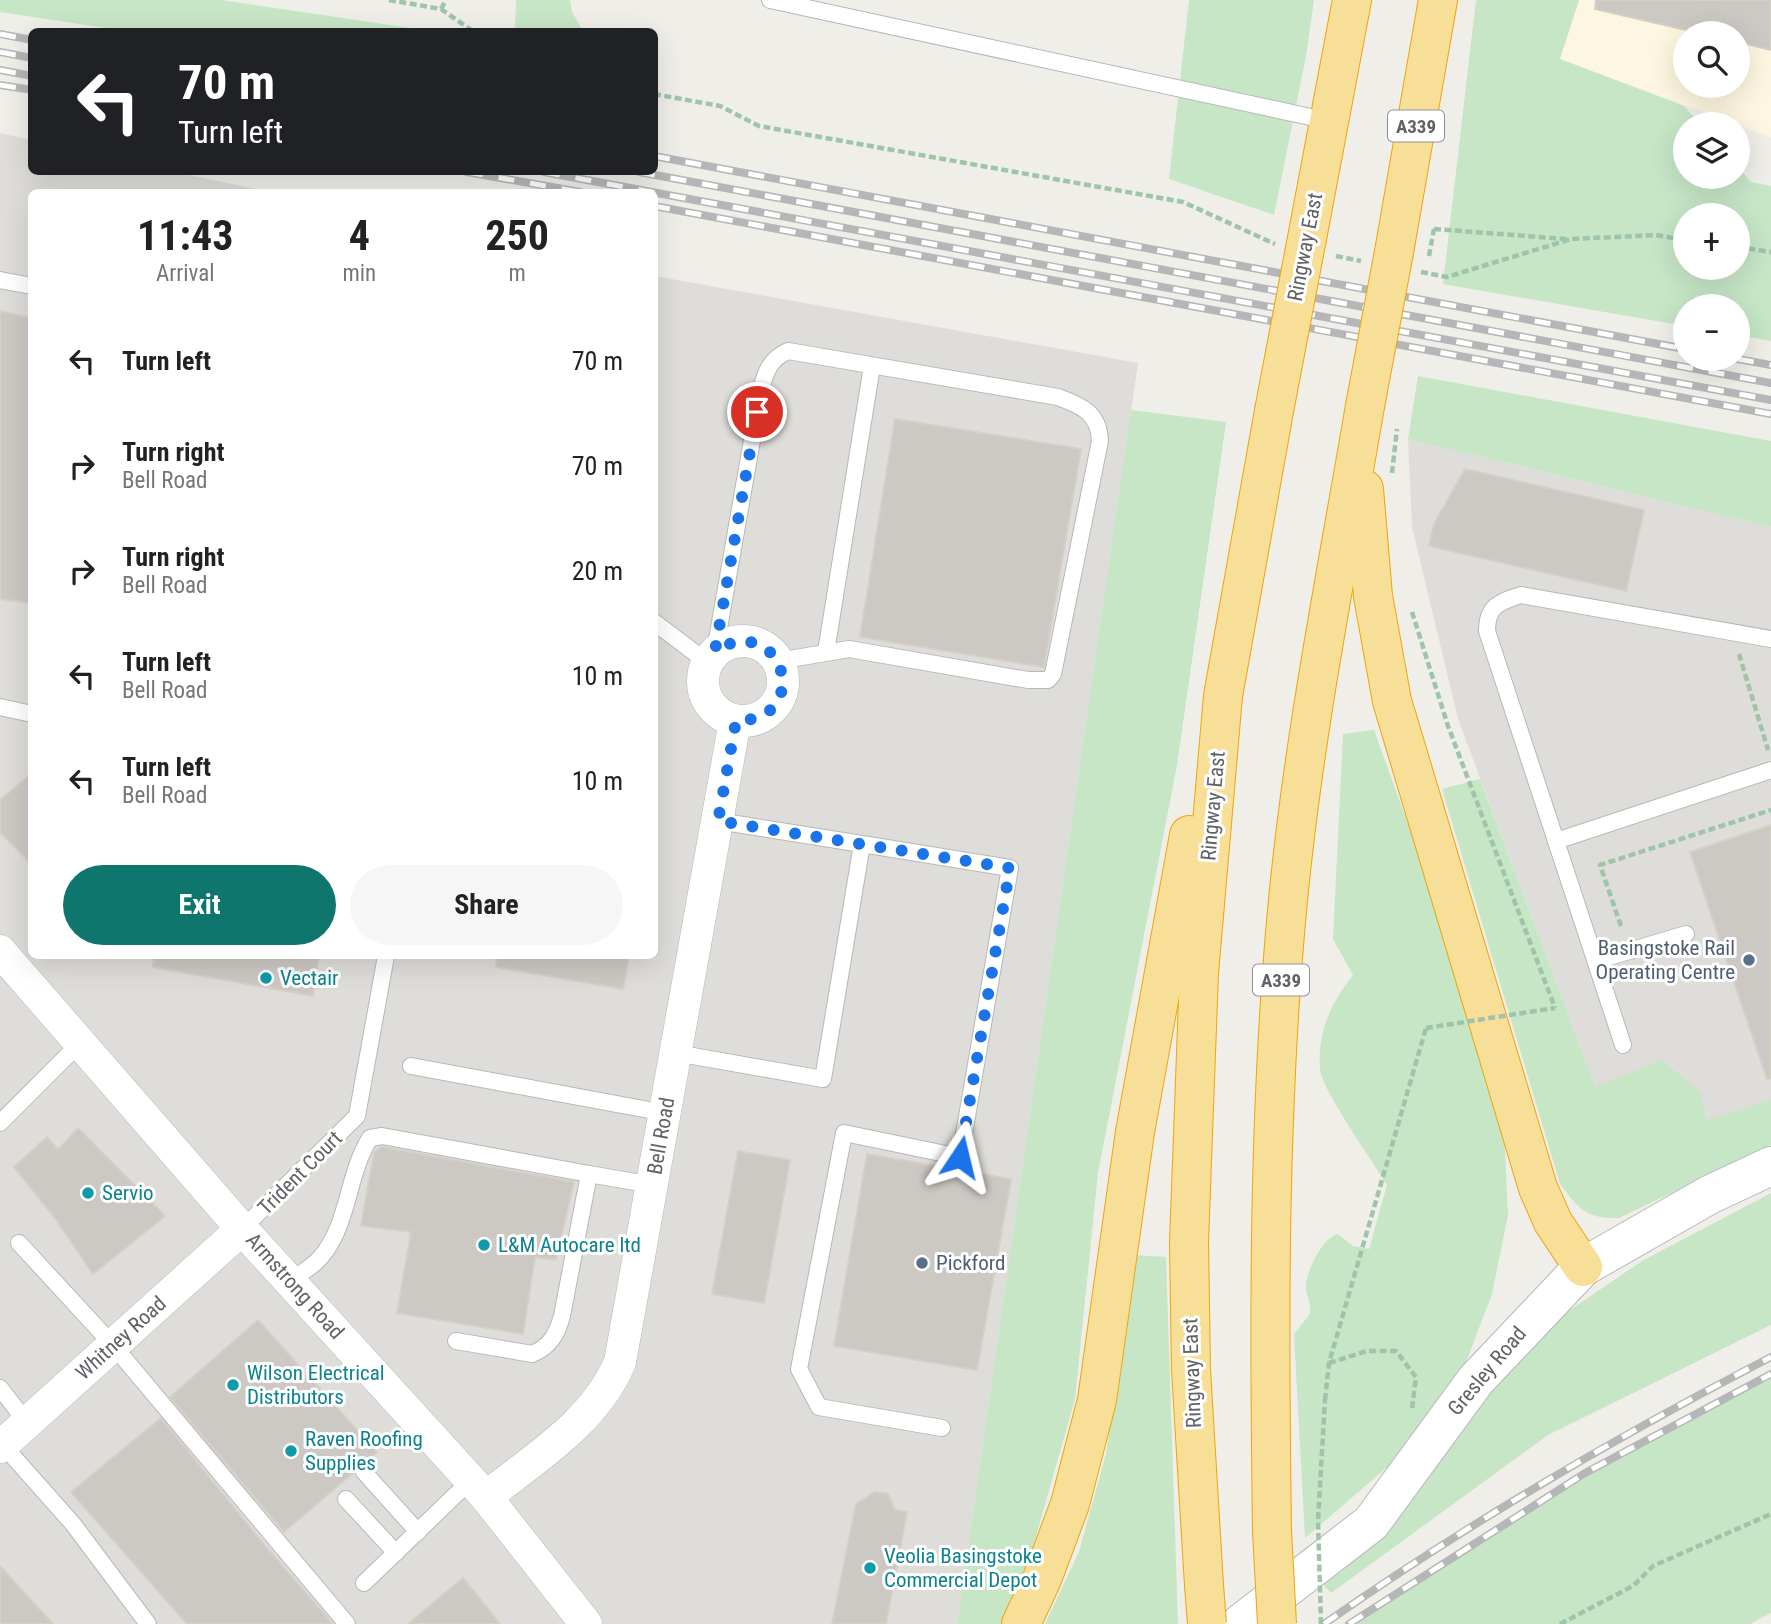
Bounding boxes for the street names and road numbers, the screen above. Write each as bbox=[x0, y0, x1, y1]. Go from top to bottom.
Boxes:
road number: A339 bbox=[1388, 110, 1444, 142]
street label: Ringway East bbox=[1283, 191, 1327, 303]
street label: Ringway East bbox=[1196, 750, 1230, 862]
road number: A339 bbox=[1253, 964, 1309, 996]
street label: Bell Road bbox=[642, 1096, 680, 1176]
street label: Trident Court bbox=[253, 1126, 347, 1220]
street label: Armstrong Road bbox=[241, 1228, 349, 1344]
street label: Whitney Road bbox=[71, 1291, 171, 1385]
street label: Ringway East bbox=[1178, 1318, 1206, 1428]
street label: Gresley Road bbox=[1443, 1322, 1531, 1420]

